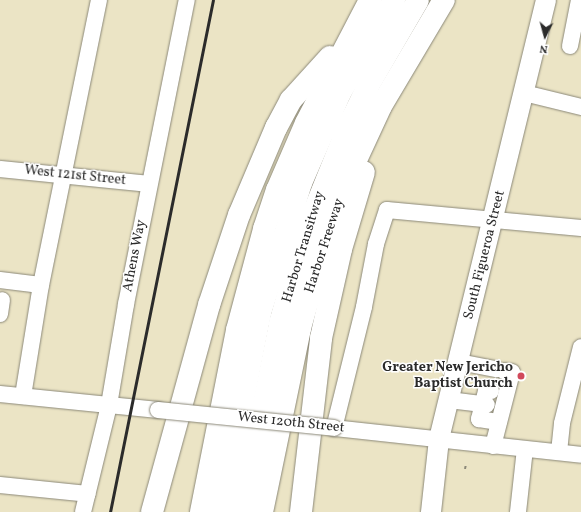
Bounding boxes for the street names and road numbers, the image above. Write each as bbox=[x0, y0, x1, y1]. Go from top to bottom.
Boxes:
street label: West 121st Street bbox=[23, 162, 127, 190]
street label: Harbor Transitway bbox=[279, 189, 329, 305]
street label: South Figueroa Street bbox=[461, 189, 509, 321]
street label: Harbor Freeway bbox=[302, 197, 348, 295]
street label: Athens Way bbox=[120, 218, 150, 294]
street label: West 120th Street bbox=[237, 409, 345, 437]

